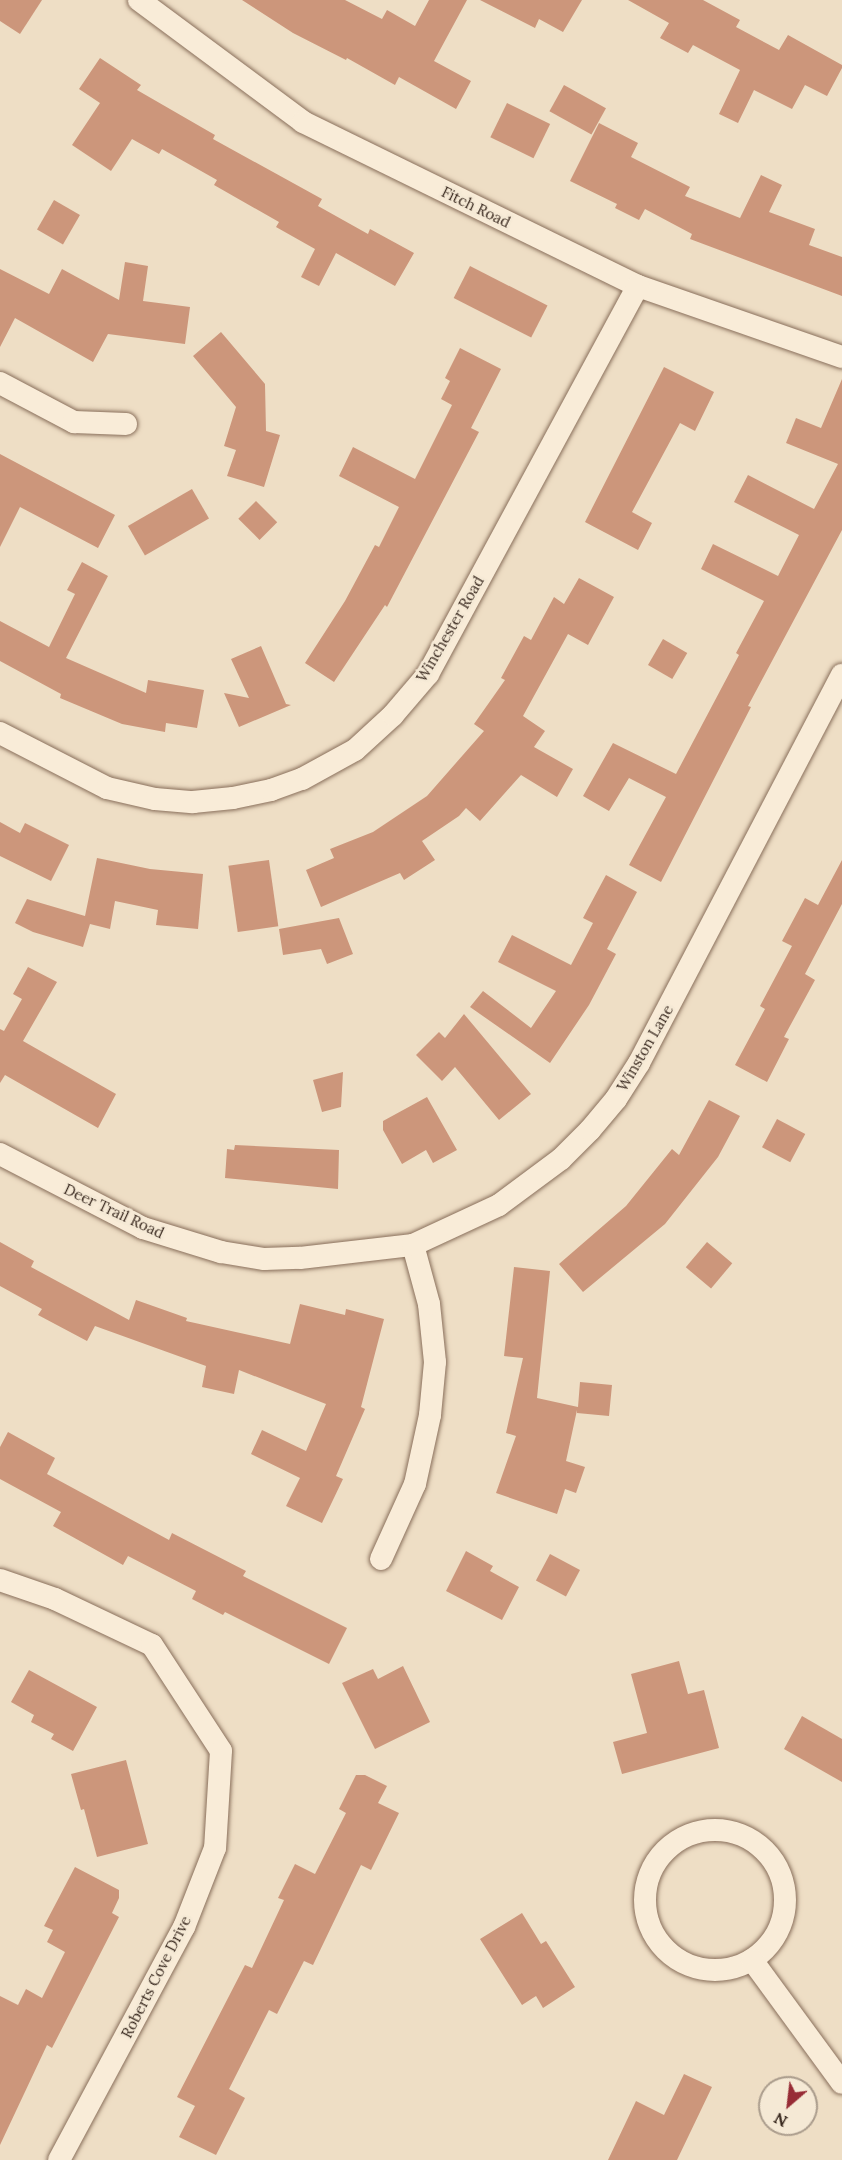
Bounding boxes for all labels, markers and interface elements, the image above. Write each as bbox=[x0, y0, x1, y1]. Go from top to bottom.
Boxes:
street label: Fitch Road bbox=[439, 183, 513, 231]
street label: Winchester Road bbox=[412, 573, 488, 685]
street label: Winston Lane bbox=[613, 1002, 677, 1094]
street label: Deer Trail Road bbox=[61, 1180, 167, 1242]
street label: Roberts Cove Drive bbox=[117, 1913, 195, 2041]
north arrow bbox=[758, 2076, 818, 2136]
text: N bbox=[770, 2108, 791, 2132]

